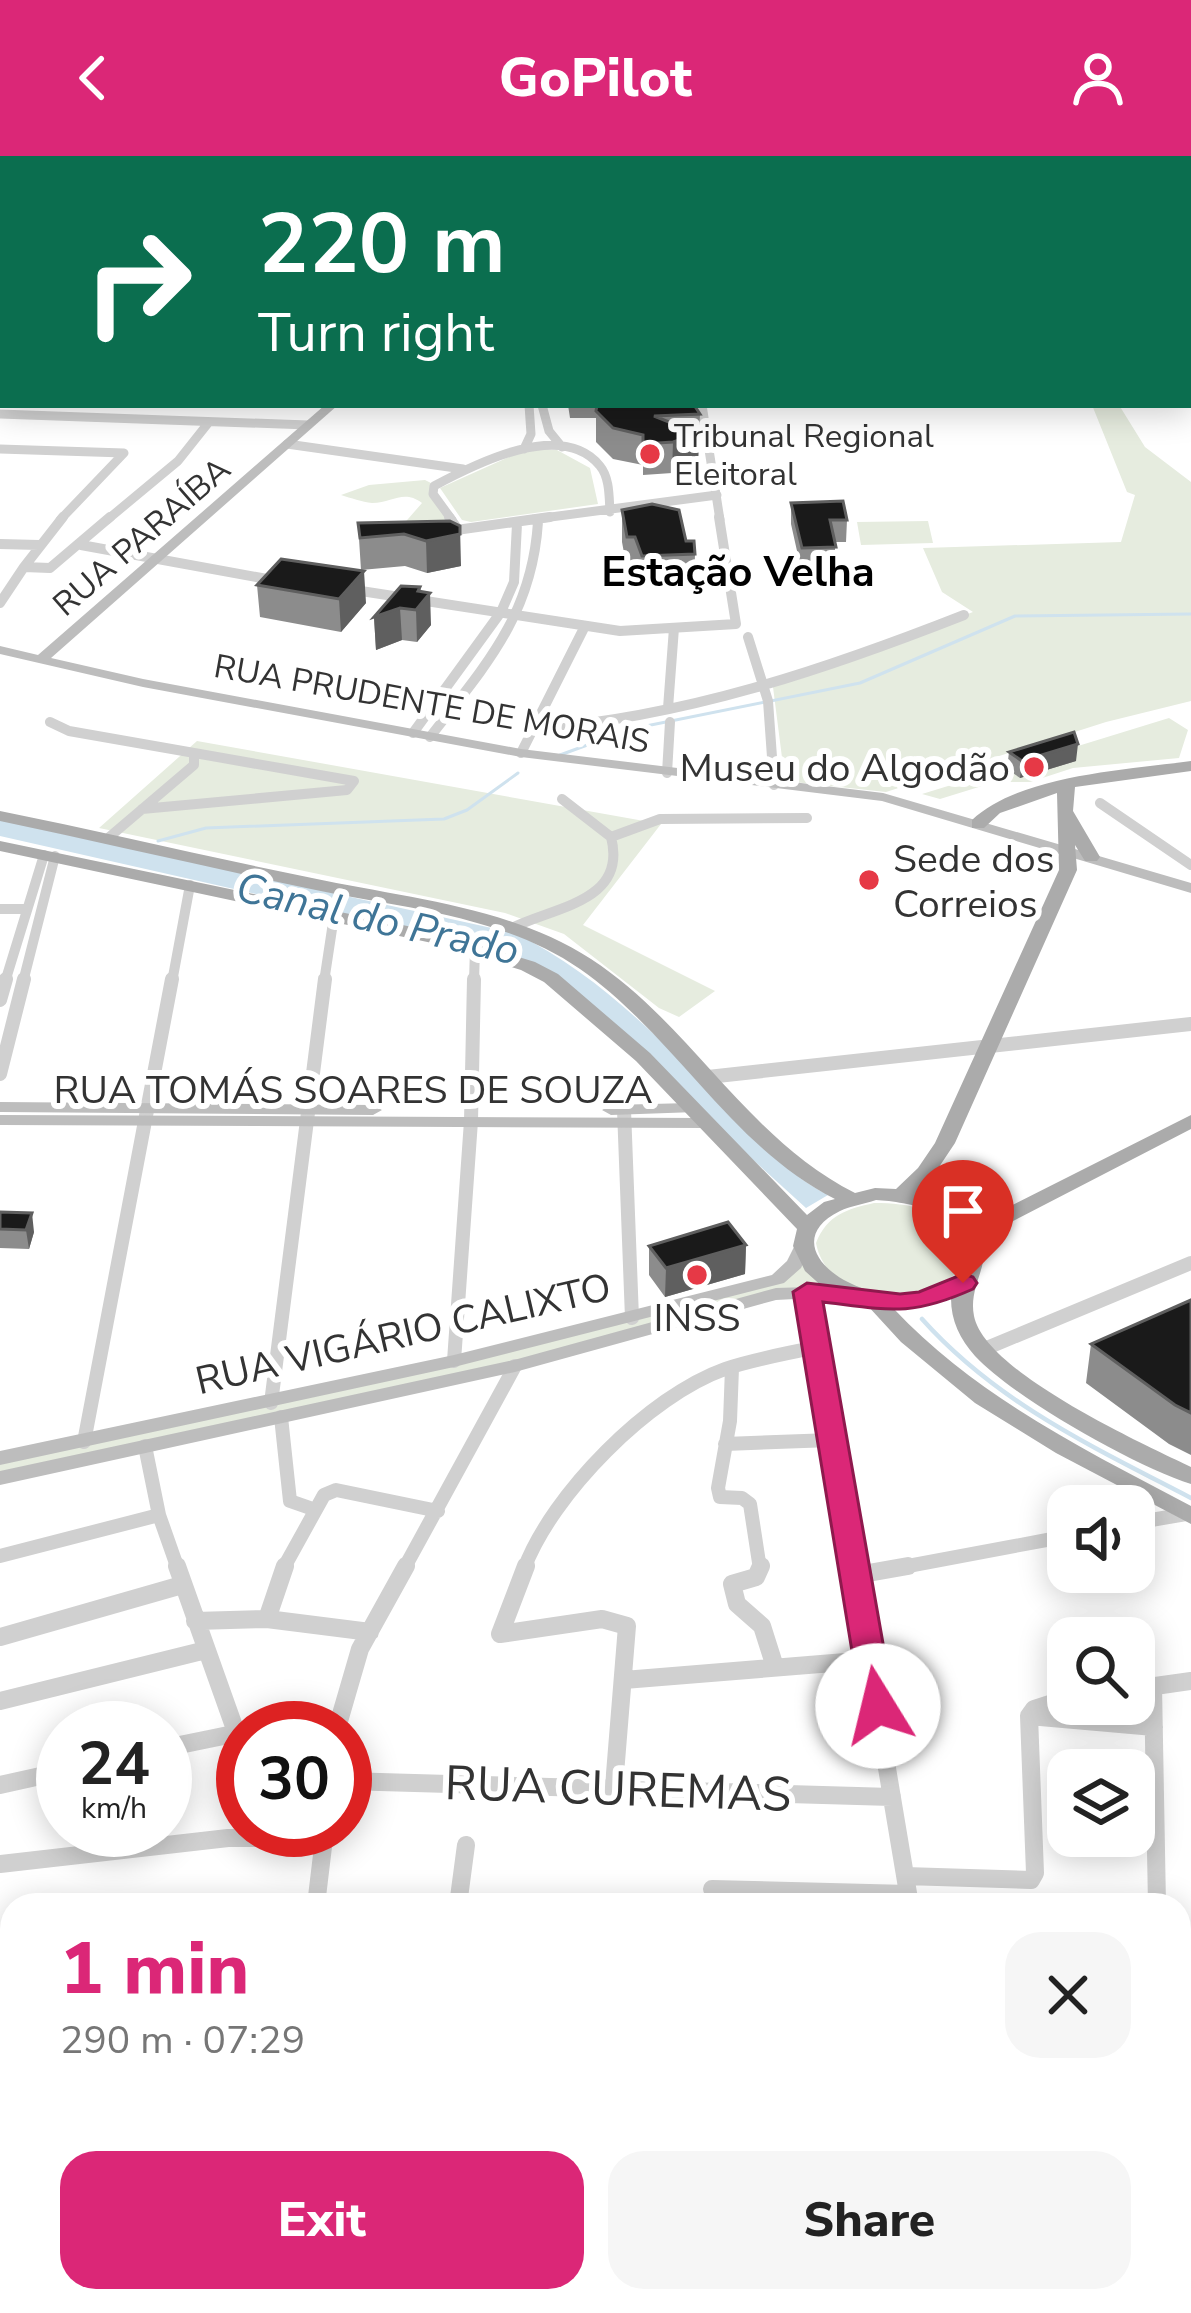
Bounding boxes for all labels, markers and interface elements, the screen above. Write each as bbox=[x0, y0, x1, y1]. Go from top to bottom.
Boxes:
text: GoPilot bbox=[499, 41, 692, 115]
icon: back bbox=[60, 45, 126, 111]
icon: person bbox=[1065, 45, 1131, 111]
text: 220 m bbox=[258, 187, 506, 302]
icon: right bbox=[60, 204, 216, 360]
text: Turn right bbox=[258, 296, 494, 370]
place label: Tribunal Regional Eleitoral bbox=[674, 414, 934, 497]
marker: Tribunal Regional Eleitoral bbox=[637, 441, 663, 467]
street label: RUA PARAÍBA bbox=[44, 448, 240, 627]
district label: Estação Velha bbox=[601, 544, 875, 601]
street label: RUA PRUDENTE DE MORAIS bbox=[210, 644, 653, 765]
place label: Museu do Algodão bbox=[680, 742, 1010, 795]
marker: Museu do Algodão bbox=[1021, 754, 1047, 780]
place label: Sede dos Correios bbox=[893, 833, 1054, 931]
water label: Canal do Prado bbox=[231, 859, 525, 980]
marker: Sede dos Correios bbox=[856, 867, 882, 893]
street label: RUA TOMÁS SOARES DE SOUZA bbox=[53, 1064, 653, 1117]
pin bbox=[912, 1160, 1014, 1283]
icon: arrive bbox=[930, 1178, 996, 1244]
street label: RUA VIGÁRIO CALIXTO bbox=[191, 1261, 616, 1408]
marker: INSS bbox=[684, 1262, 710, 1288]
place label: INSS bbox=[654, 1292, 740, 1345]
map controls bbox=[1047, 1485, 1155, 1857]
button: sound bbox=[1047, 1485, 1155, 1593]
button: search bbox=[1047, 1617, 1155, 1725]
position arrow bbox=[815, 1643, 941, 1769]
speed limit sign: 30 bbox=[216, 1701, 372, 1857]
text: 24 bbox=[78, 1723, 150, 1805]
button: layers bbox=[1047, 1749, 1155, 1857]
street label: RUA CUREMAS bbox=[444, 1750, 792, 1828]
text: km/h bbox=[81, 1788, 147, 1829]
text: 1 min bbox=[60, 1920, 249, 2018]
button: close bbox=[1005, 1932, 1131, 2058]
text: 290 m · 07:29 bbox=[60, 2014, 305, 2067]
button: Exit bbox=[60, 2151, 584, 2289]
button: Share bbox=[608, 2151, 1131, 2289]

